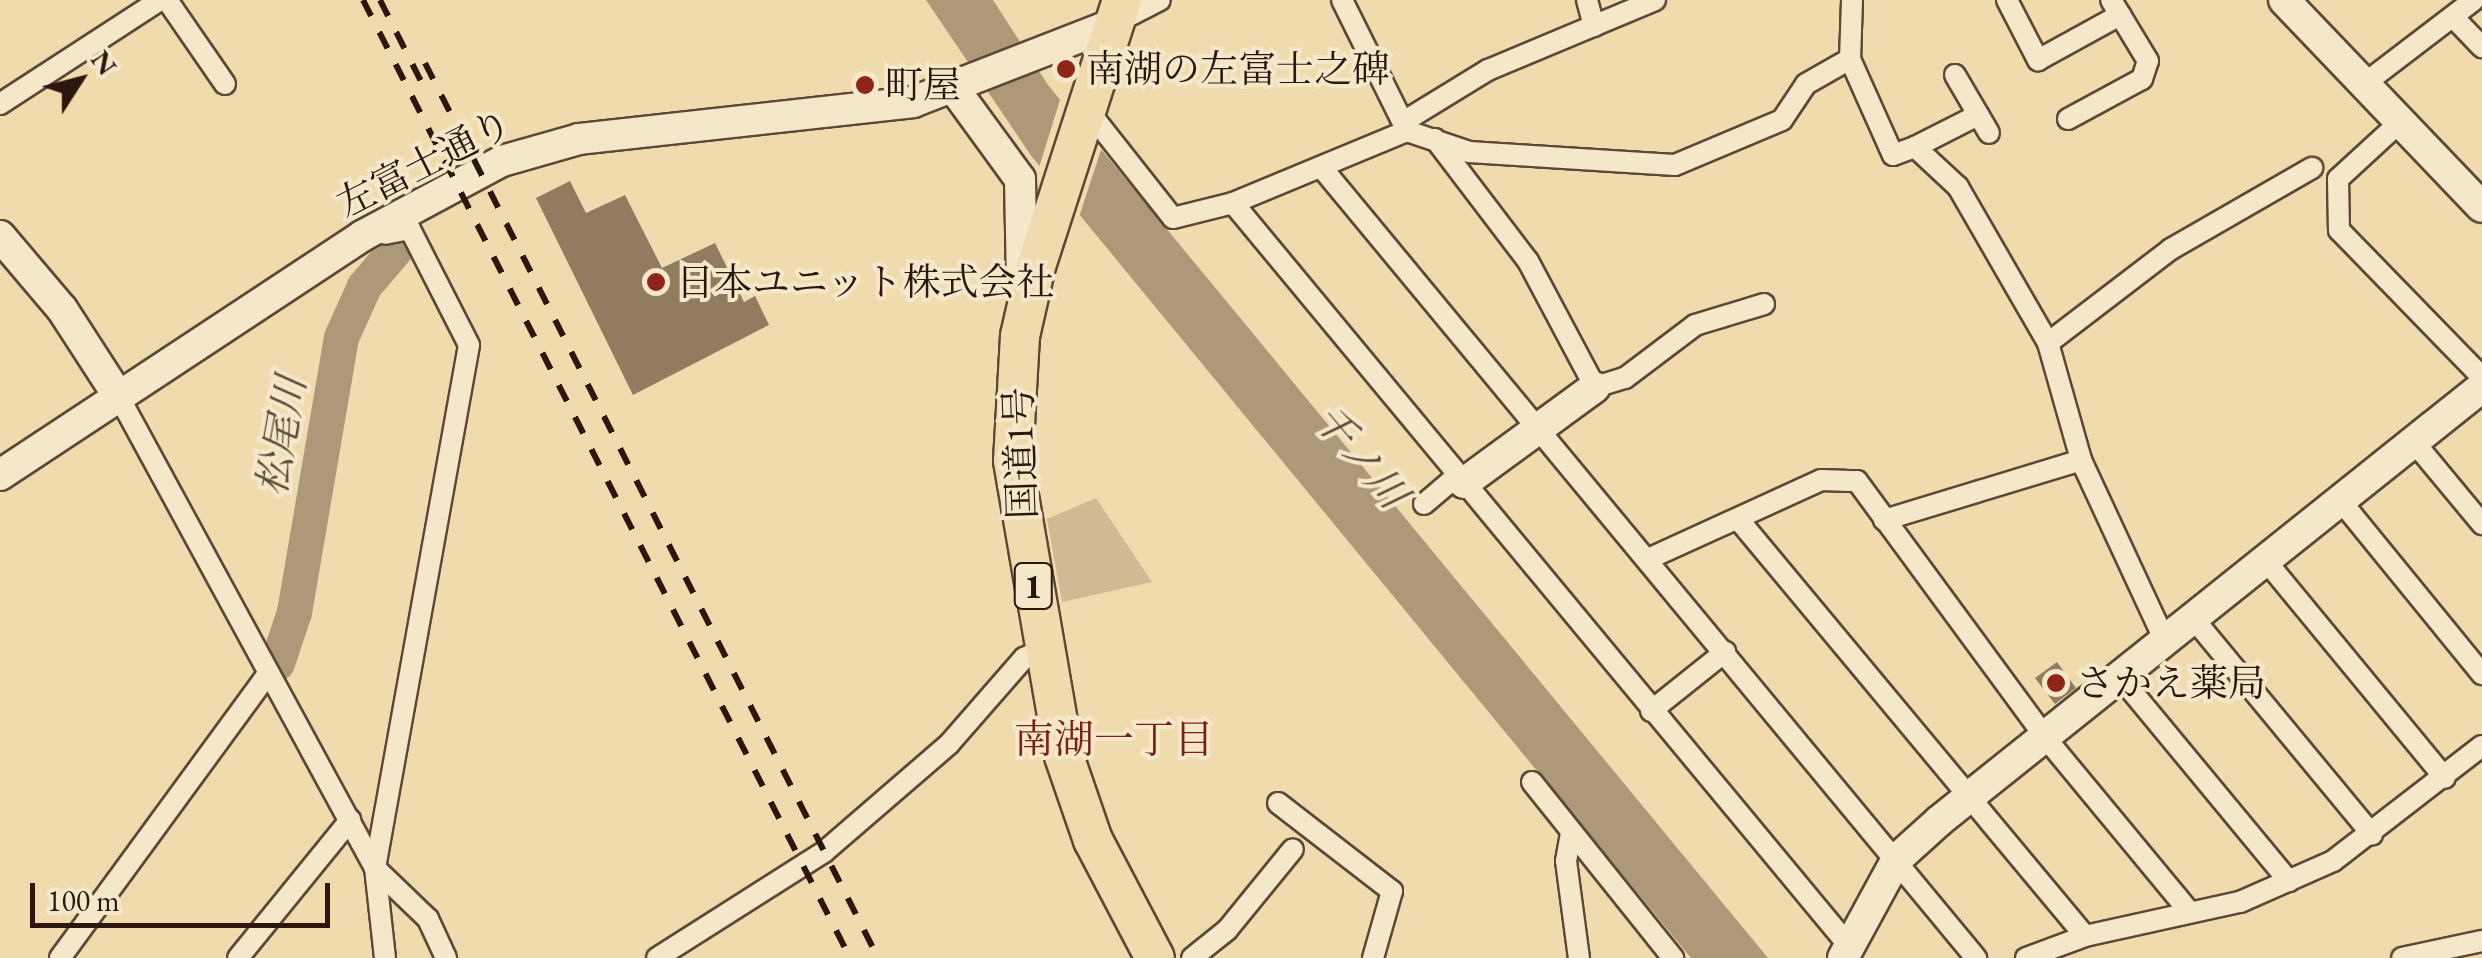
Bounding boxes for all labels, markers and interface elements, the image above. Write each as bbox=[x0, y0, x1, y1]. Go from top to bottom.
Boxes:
north arrow bbox=[30, 30, 130, 130]
text: N bbox=[83, 43, 125, 82]
place label: 南湖の左富士之碑 bbox=[1086, 46, 1390, 92]
marker: 南湖の左富士之碑 bbox=[1055, 58, 1077, 80]
place label: 町屋 bbox=[885, 62, 961, 108]
marker: 町屋 bbox=[854, 74, 876, 96]
street label: 左富士通り bbox=[329, 100, 519, 226]
place label: 日本ユニット株式会社 bbox=[676, 259, 1056, 305]
marker: 日本ユニット株式会社 bbox=[645, 271, 667, 293]
water label: 松尾川 bbox=[247, 373, 315, 499]
street label: 国道1号 bbox=[995, 386, 1045, 520]
water label: 千ノ川 bbox=[1304, 395, 1418, 517]
road number: 1 bbox=[1013, 556, 1053, 616]
place label: さかえ薬局 bbox=[2076, 660, 2266, 706]
marker: さかえ薬局 bbox=[2045, 672, 2067, 694]
district label: 南湖一丁目 bbox=[1014, 715, 1214, 763]
scale bar bbox=[35, 863, 335, 925]
text: 100 m bbox=[47, 881, 120, 920]

